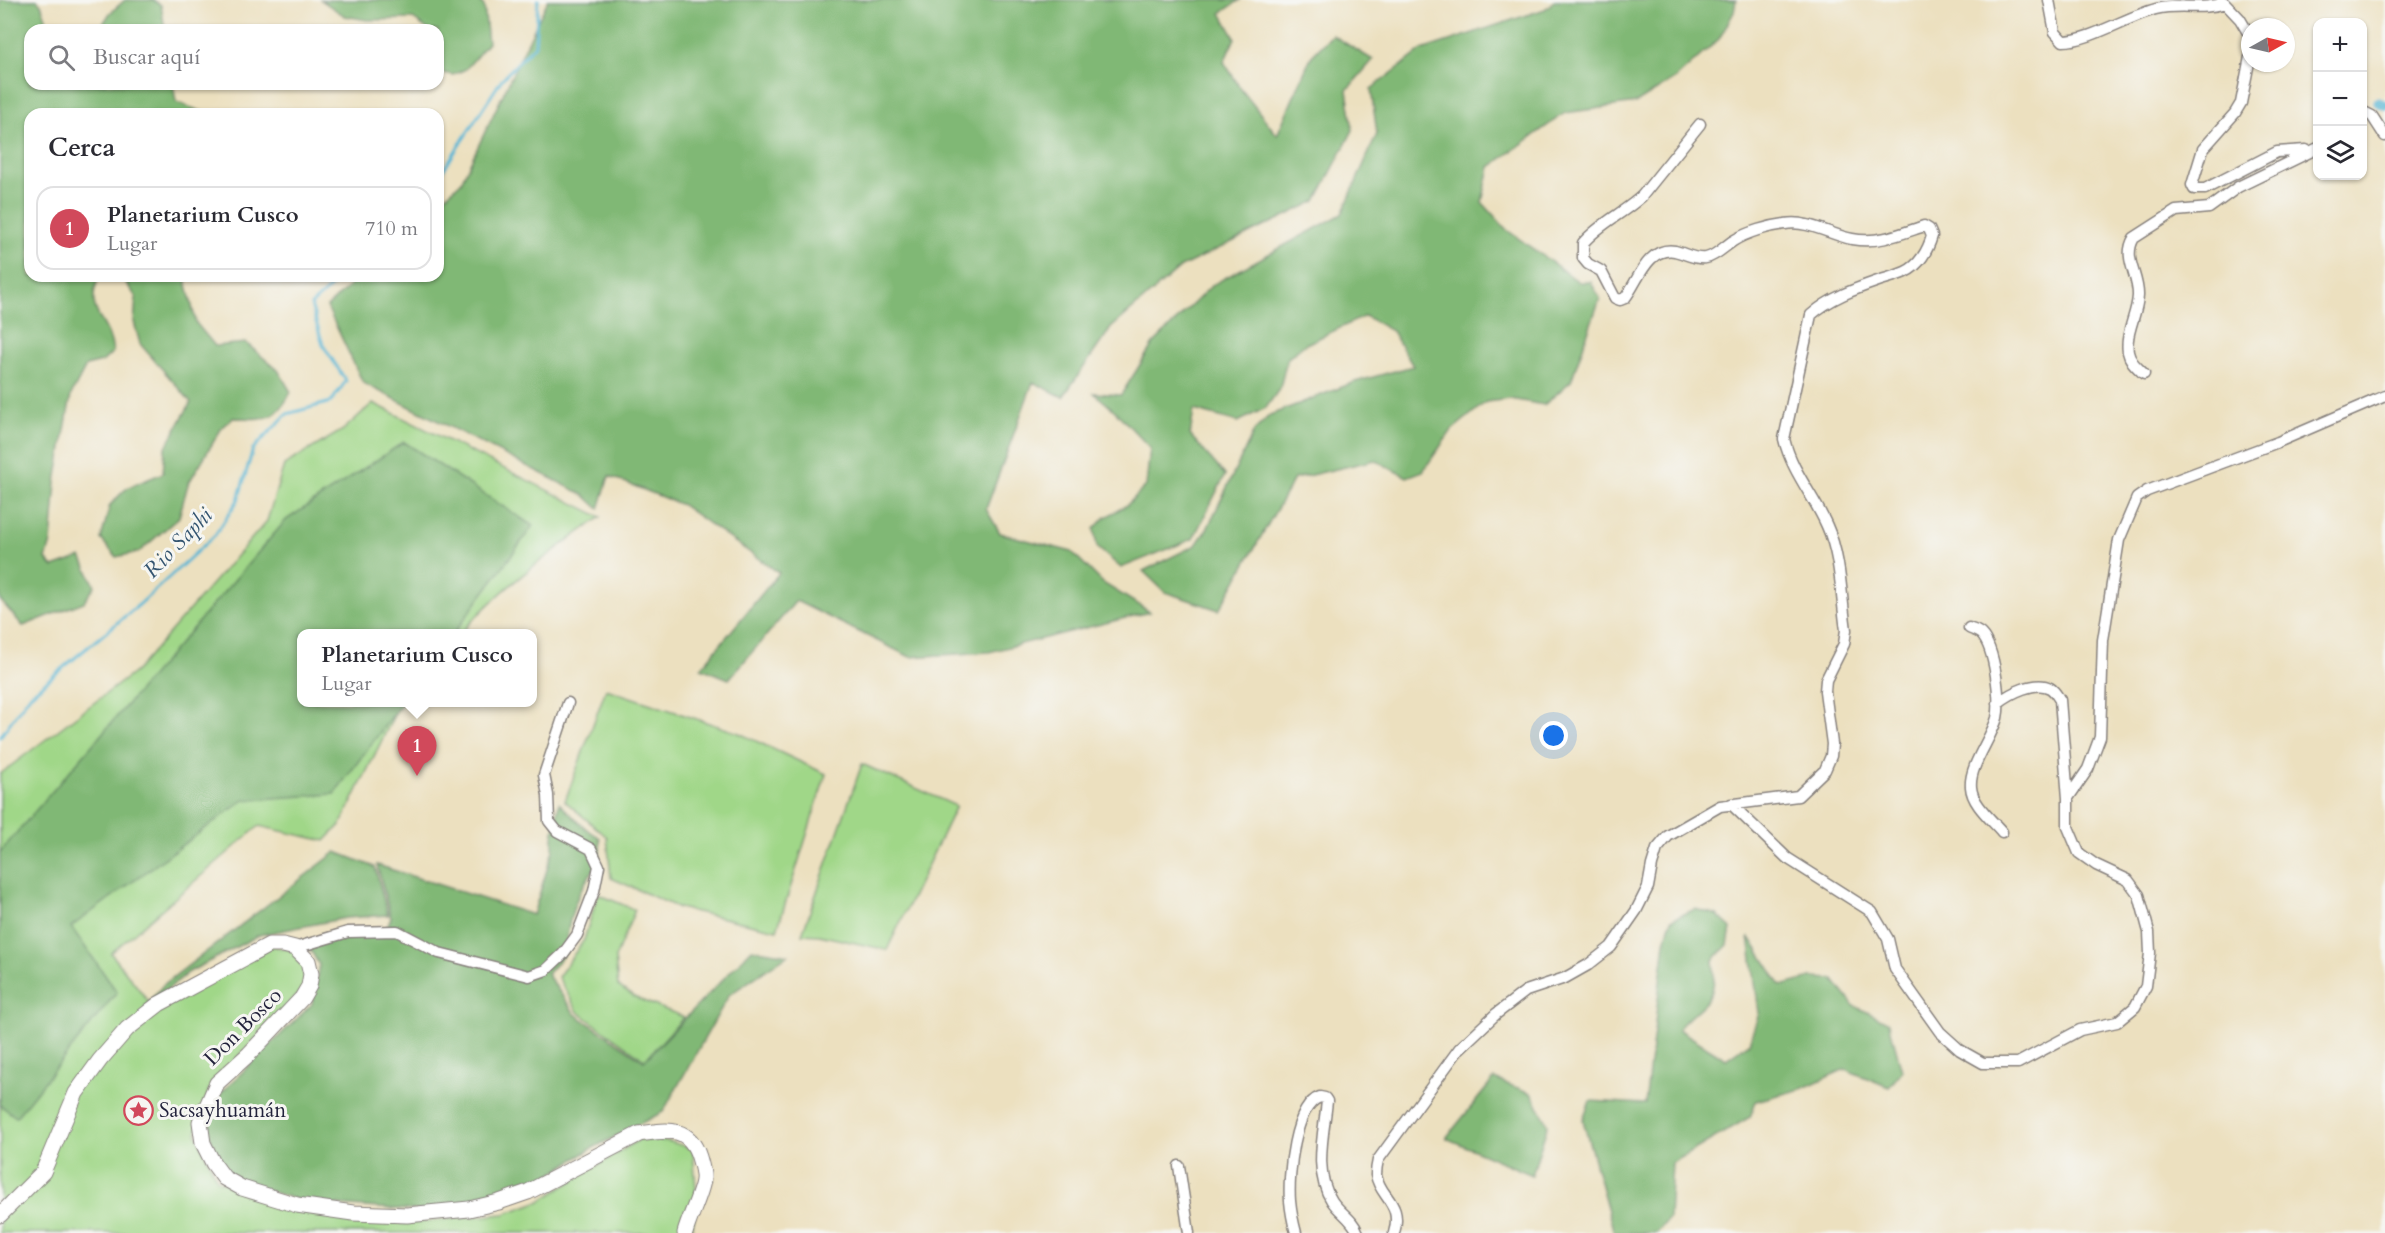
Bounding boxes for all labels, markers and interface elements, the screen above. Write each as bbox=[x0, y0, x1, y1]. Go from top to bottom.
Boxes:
north arrow bbox=[2241, 18, 2295, 72]
map controls bbox=[2313, 18, 2367, 180]
button: + bbox=[2313, 18, 2367, 72]
search box bbox=[24, 24, 444, 90]
icon: search bbox=[45, 41, 78, 74]
text: Buscar aquí bbox=[93, 42, 200, 72]
button: − bbox=[2313, 72, 2367, 126]
button: layers bbox=[2313, 126, 2367, 180]
text: Cerca bbox=[48, 130, 115, 165]
text: Planetarium Cusco bbox=[107, 200, 299, 230]
text: 1 bbox=[64, 215, 75, 242]
text: 710 m bbox=[365, 215, 418, 242]
text: Lugar bbox=[107, 230, 157, 257]
water label: Rio Saphi bbox=[137, 500, 220, 585]
popup bbox=[297, 629, 537, 707]
text: Planetarium Cusco bbox=[321, 640, 513, 670]
text: Lugar bbox=[321, 670, 371, 697]
your location bbox=[1539, 721, 1568, 750]
pin: 1 bbox=[398, 726, 436, 776]
street label: Don Bosco bbox=[198, 982, 288, 1072]
place icon: Sacsayhuamán bbox=[122, 1094, 154, 1126]
place label: Sacsayhuamán bbox=[159, 1096, 286, 1125]

